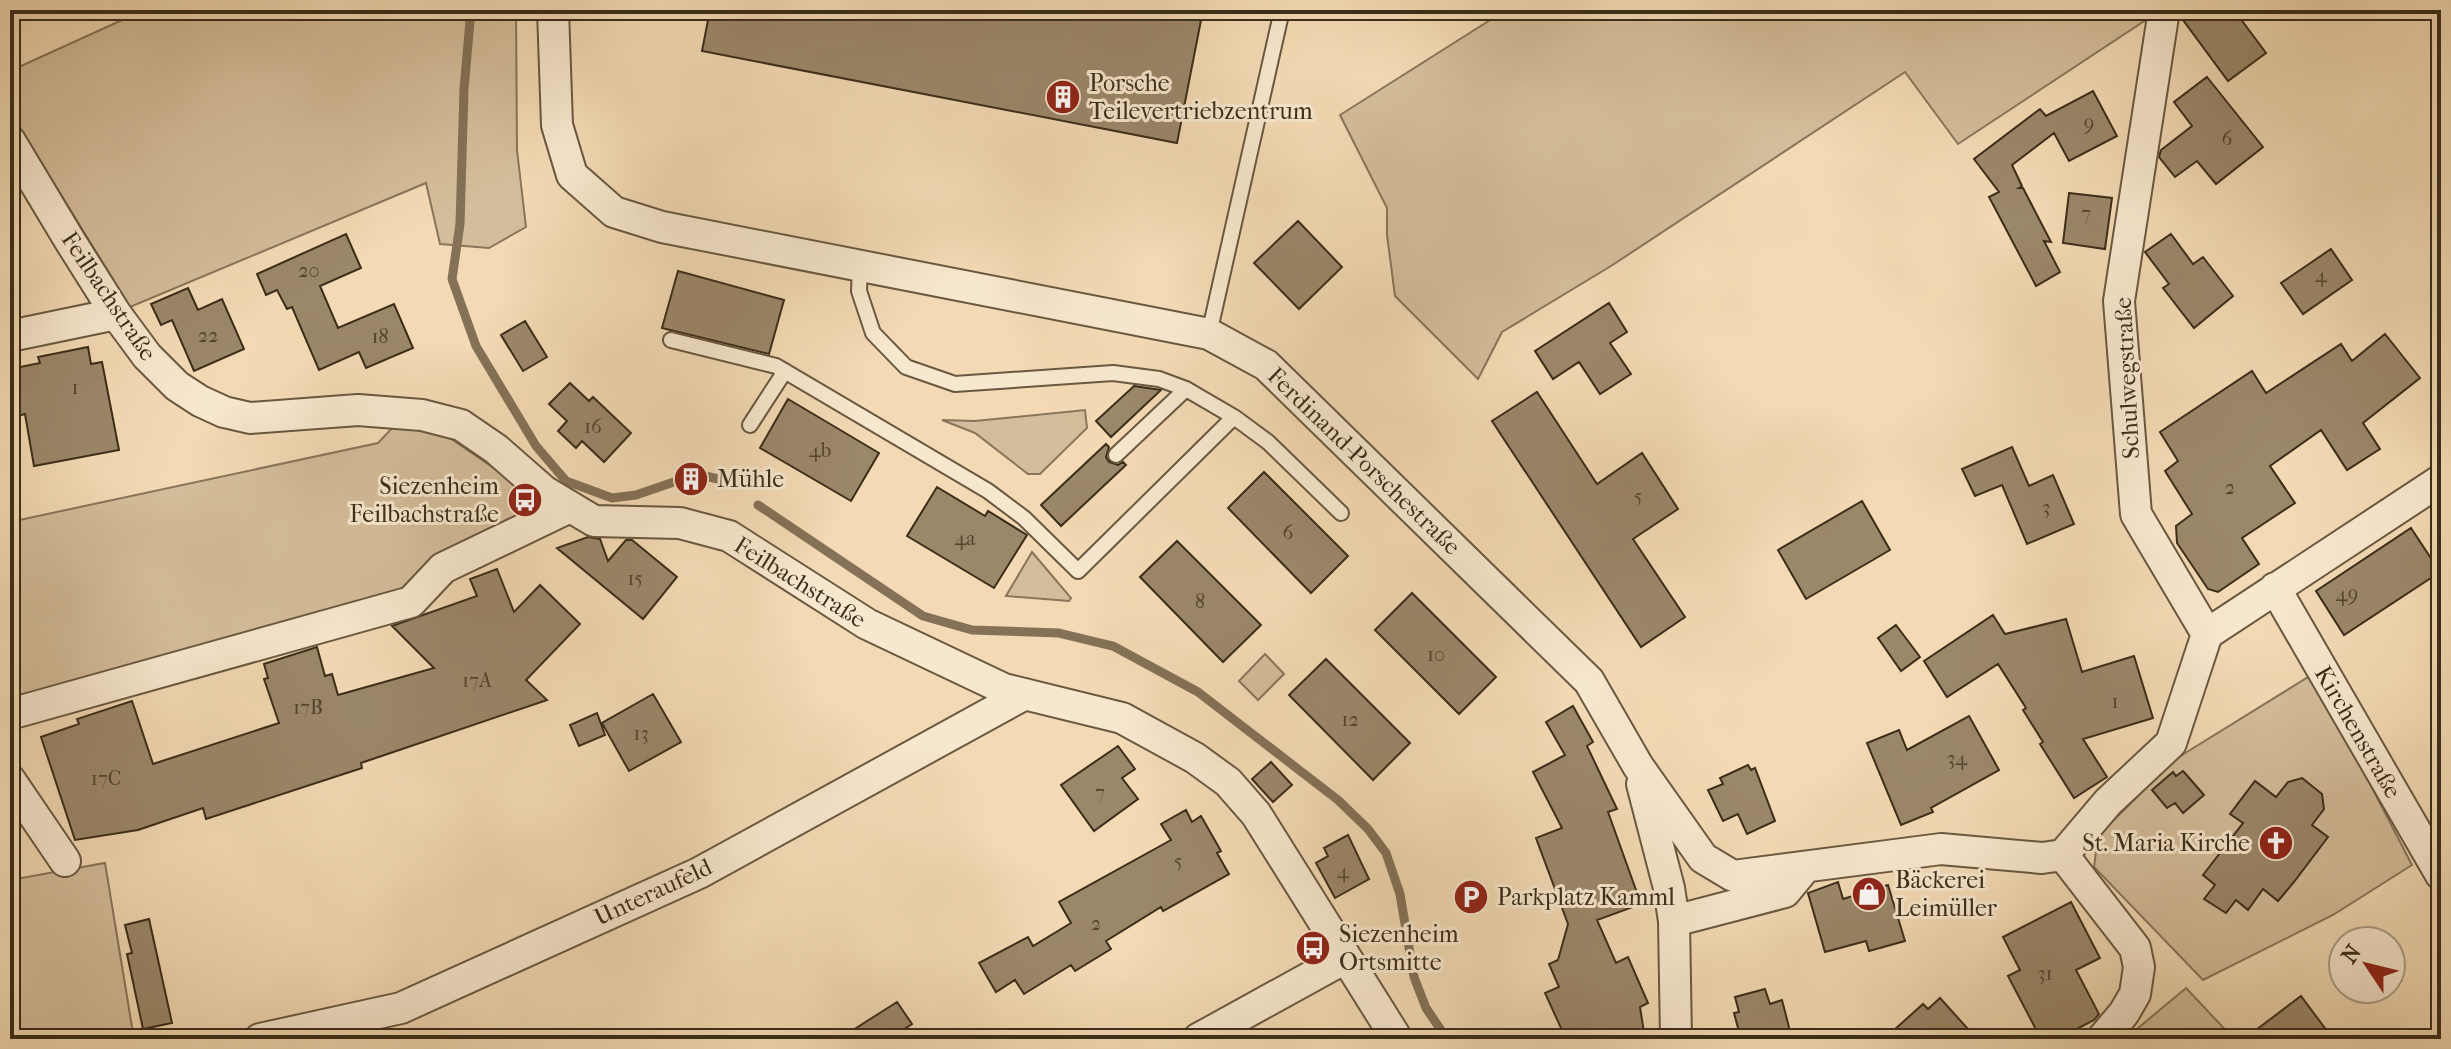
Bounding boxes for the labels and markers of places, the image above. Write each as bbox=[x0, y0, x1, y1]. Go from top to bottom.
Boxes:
place label: Porsche Teilevertriebzentrum bbox=[1089, 69, 1313, 125]
building icon: Porsche Teilevertriebzentrum bbox=[1044, 78, 1082, 116]
building icon: Mühle bbox=[672, 460, 710, 498]
place label: Mühle bbox=[717, 465, 784, 493]
place label: Siezenheim Feilbachstraße bbox=[349, 472, 499, 528]
bus stop icon: Siezenheim Feilbachstraße bbox=[506, 481, 544, 519]
church icon: St. Maria Kirche bbox=[2257, 824, 2295, 862]
place label: St. Maria Kirche bbox=[2082, 829, 2250, 857]
place label: Bäckerei Leimüller bbox=[1895, 866, 1998, 922]
shop icon: Bäckerei Leimüller bbox=[1850, 875, 1888, 913]
parking icon: Parkplatz Kamml bbox=[1452, 878, 1490, 916]
place label: Parkplatz Kamml bbox=[1497, 883, 1675, 911]
place label: Siezenheim Ortsmitte bbox=[1339, 920, 1459, 976]
bus stop icon: Siezenheim Ortsmitte bbox=[1294, 929, 1332, 967]

